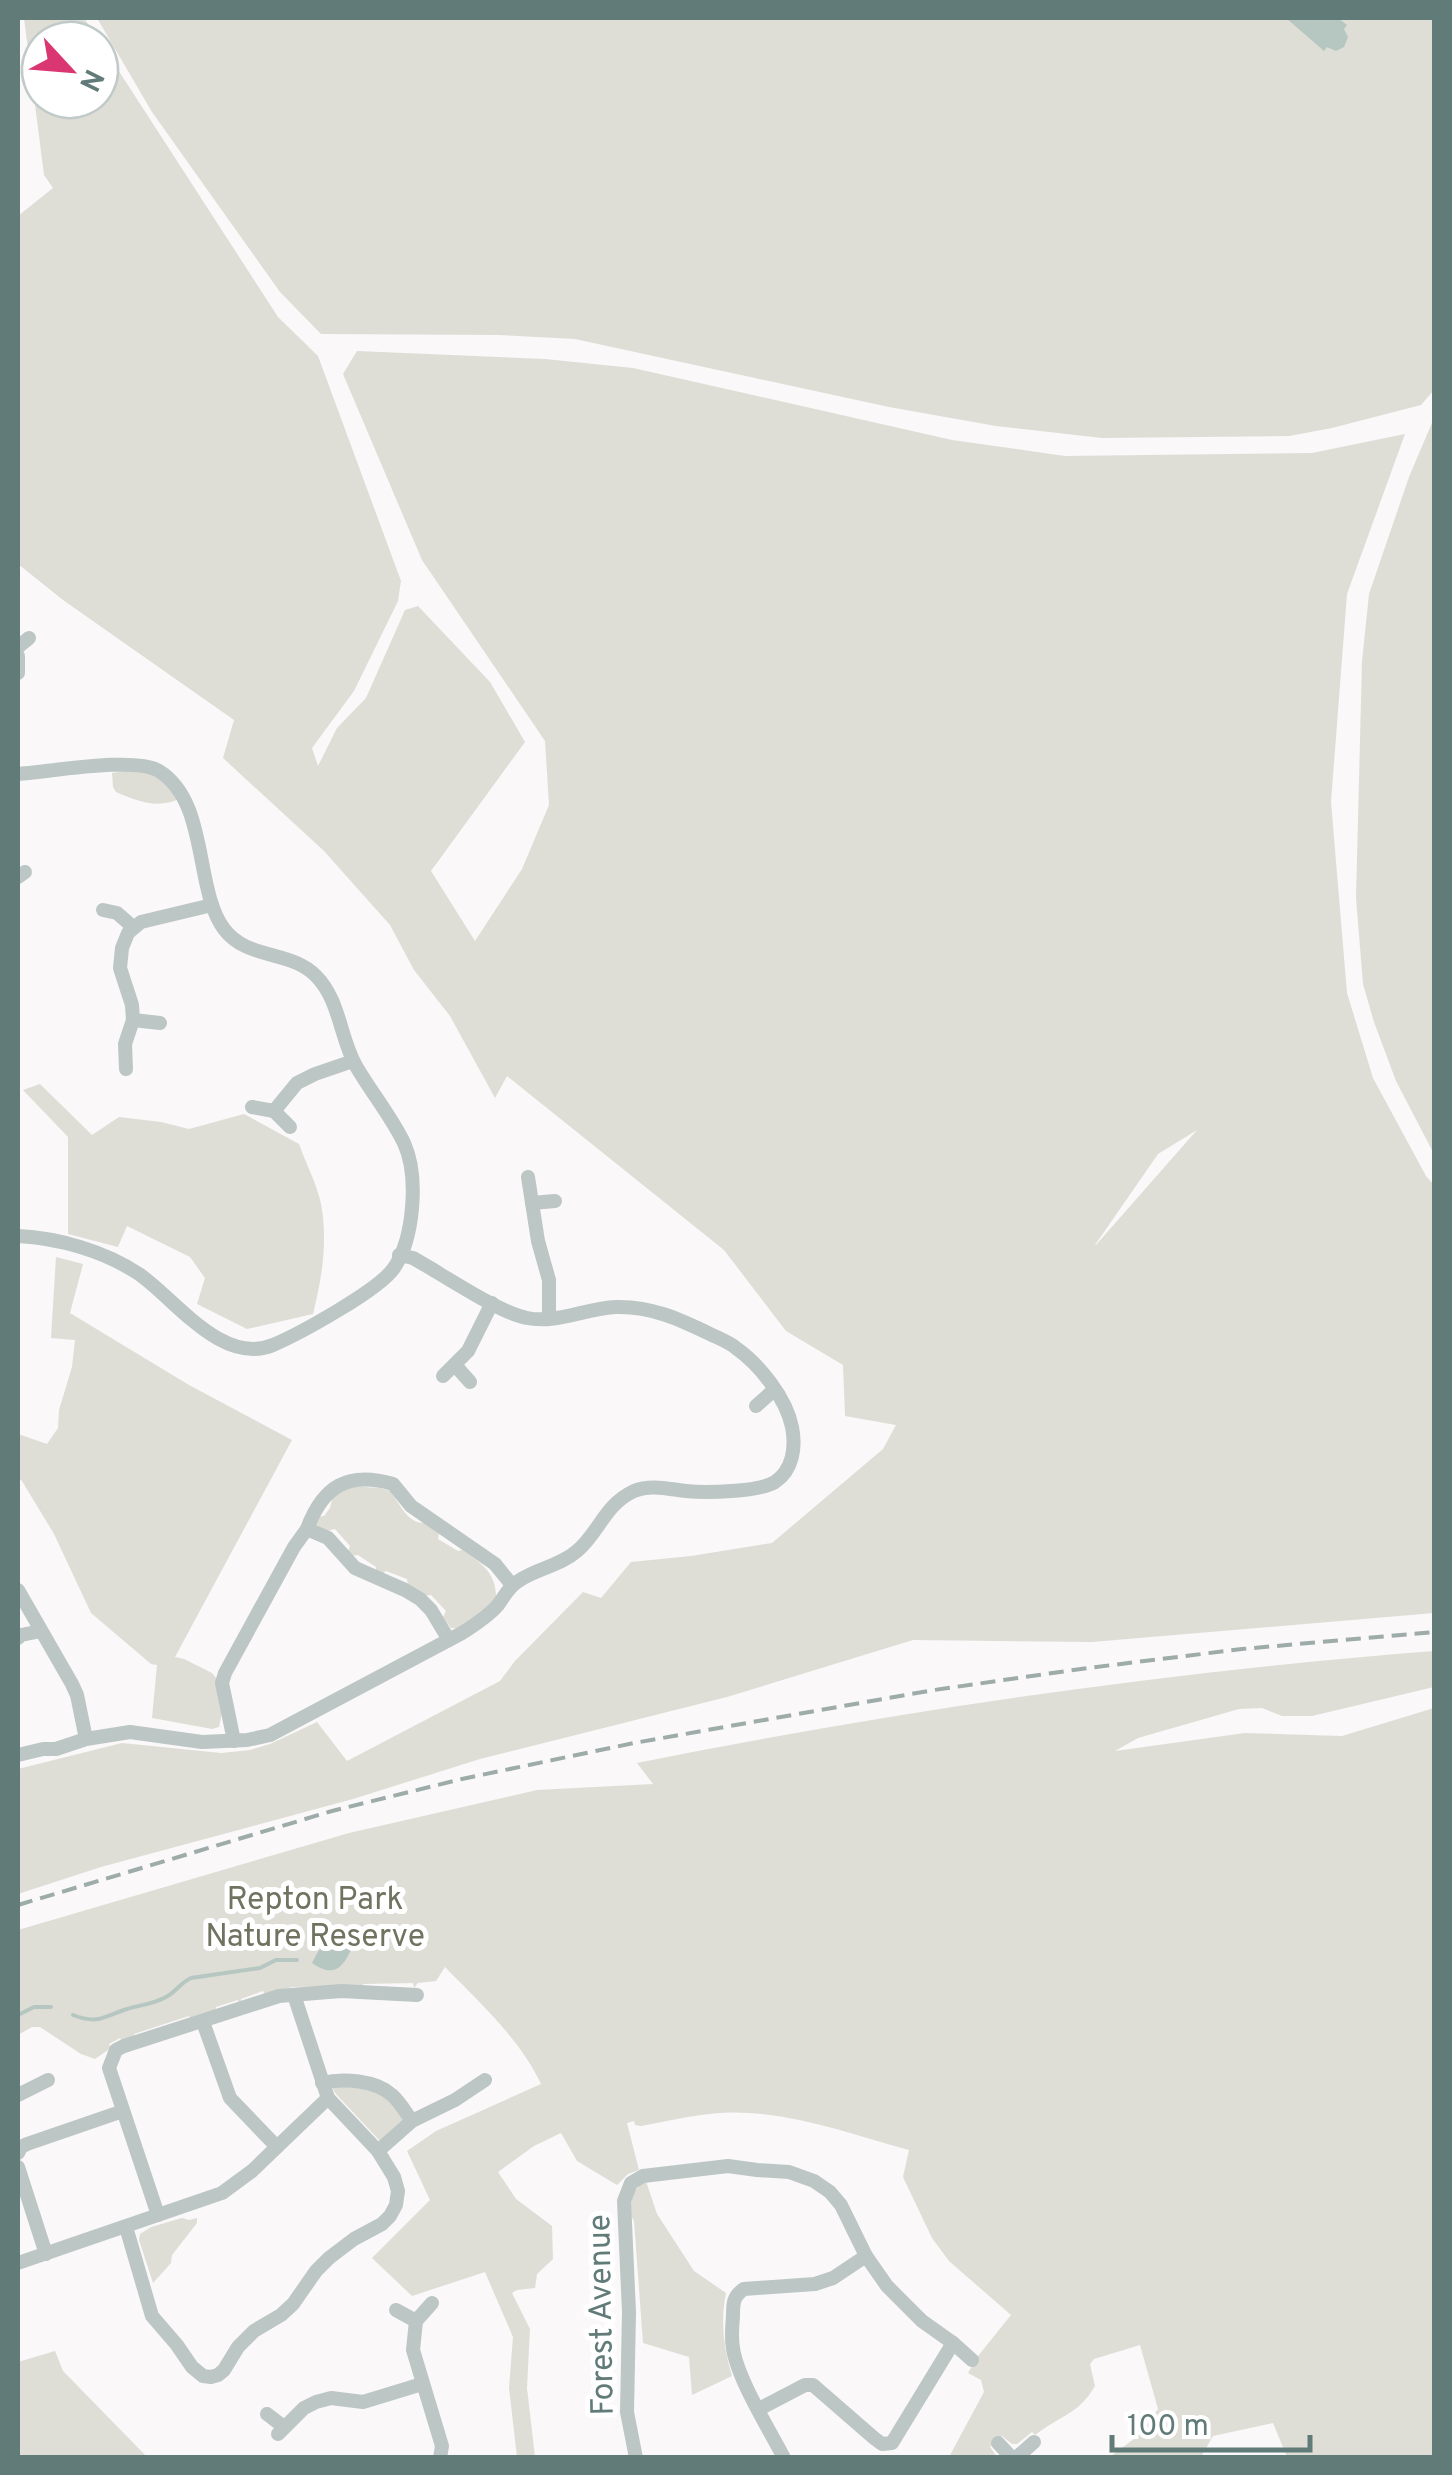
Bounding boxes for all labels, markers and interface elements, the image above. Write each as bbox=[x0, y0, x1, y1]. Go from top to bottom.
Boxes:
north arrow bbox=[20, 20, 120, 120]
text: N bbox=[69, 63, 110, 97]
park label: Repton Park Nature Reserve bbox=[205, 1881, 425, 1958]
street label: Forest Avenue bbox=[581, 2214, 625, 2416]
scale bar bbox=[1112, 2390, 1310, 2452]
text: 100 m bbox=[1127, 2409, 1209, 2446]

